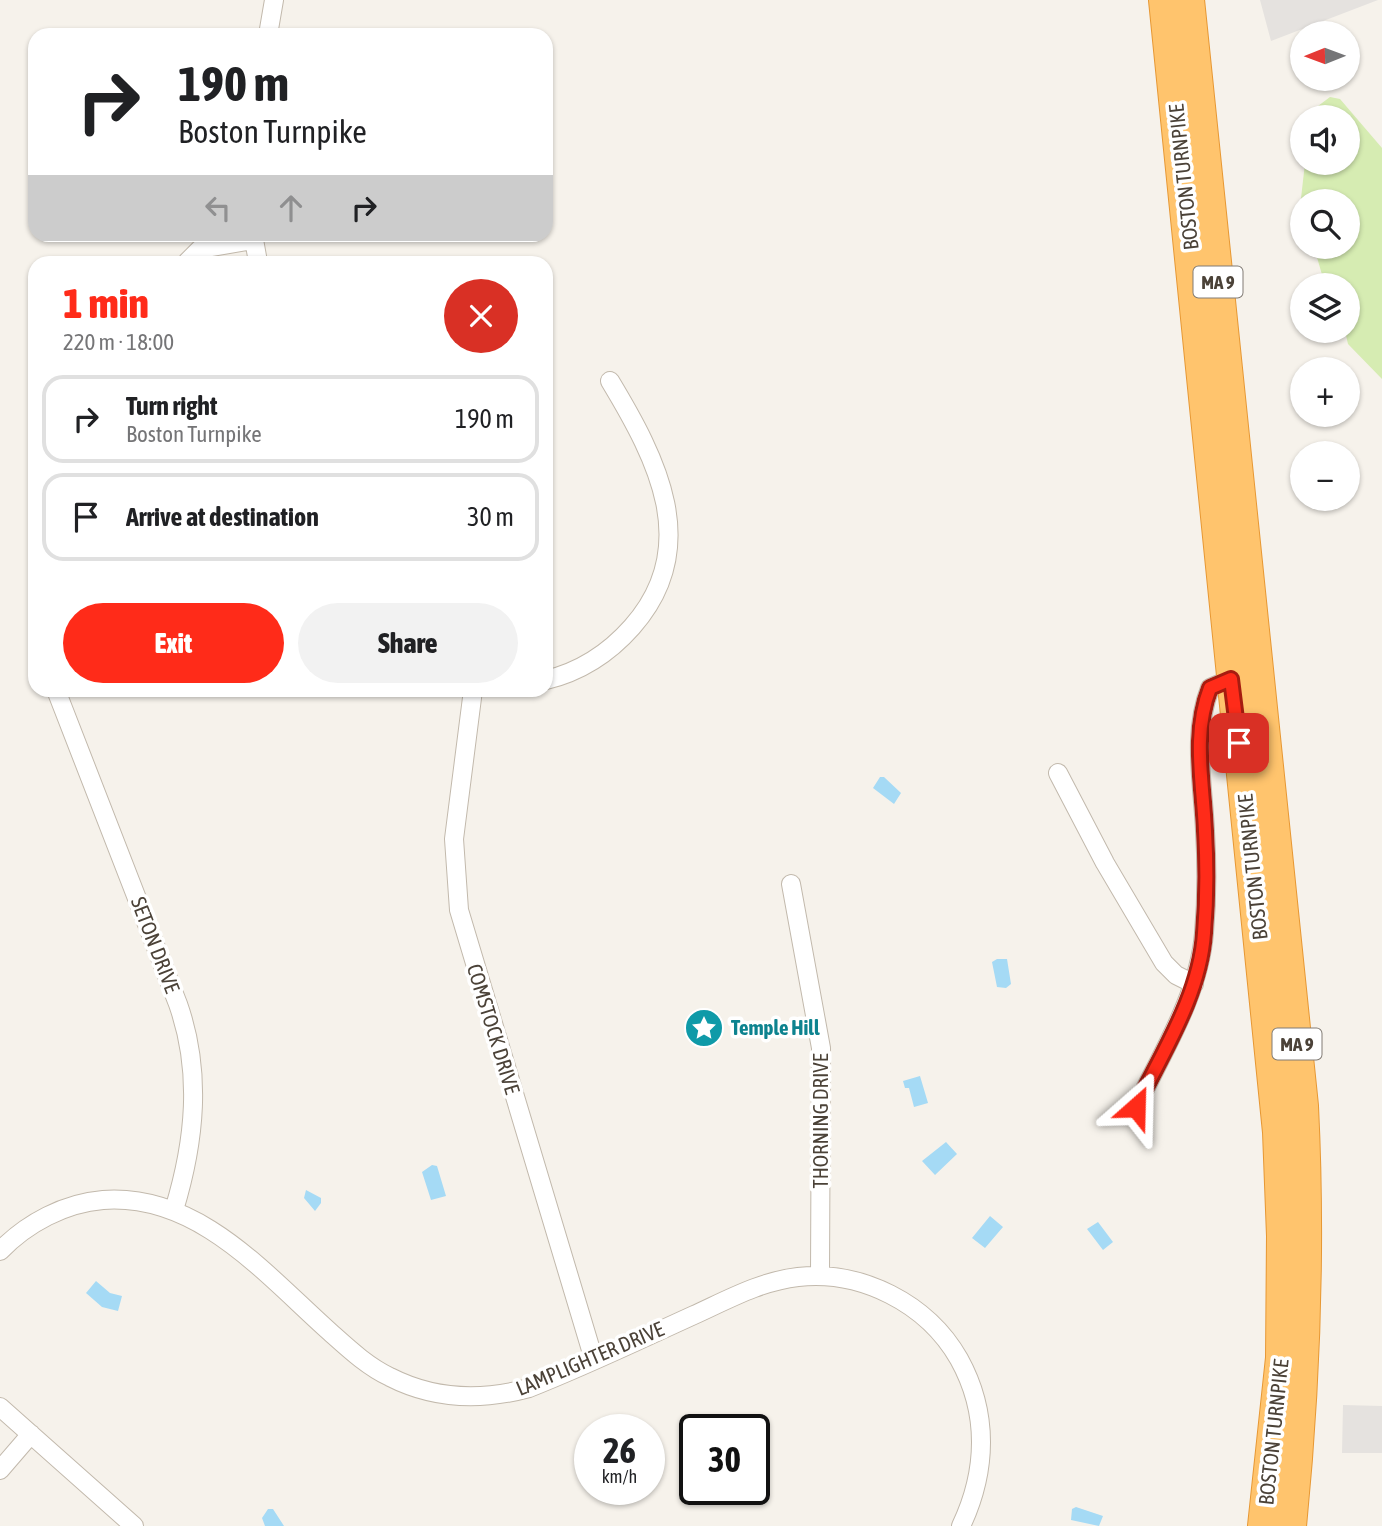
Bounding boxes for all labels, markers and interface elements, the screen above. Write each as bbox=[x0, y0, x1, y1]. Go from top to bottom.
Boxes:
north arrow bbox=[1290, 21, 1360, 91]
map controls bbox=[1290, 21, 1360, 511]
text: 190 m bbox=[178, 55, 289, 111]
icon: right bbox=[63, 56, 154, 147]
street label: BOSTON TURNPIKE bbox=[1163, 103, 1203, 251]
button: sound bbox=[1290, 105, 1360, 175]
text: Boston Turnpike bbox=[178, 113, 367, 150]
icon: left bbox=[199, 189, 237, 227]
icon: ahead bbox=[272, 189, 310, 227]
icon: right bbox=[345, 189, 383, 227]
button: search bbox=[1290, 189, 1360, 259]
road number: MA 9 bbox=[1194, 266, 1242, 298]
button: layers bbox=[1290, 273, 1360, 343]
text: 1 min bbox=[63, 279, 149, 327]
button: close bbox=[444, 279, 518, 353]
text: 220 m · 18:00 bbox=[63, 329, 174, 355]
button: + bbox=[1290, 357, 1360, 427]
text: Turn right bbox=[126, 391, 217, 421]
icon: right bbox=[67, 400, 105, 438]
text: 190 m bbox=[455, 404, 514, 434]
text: Boston Turnpike bbox=[126, 421, 262, 447]
button: − bbox=[1290, 441, 1360, 511]
icon: arrive bbox=[67, 498, 105, 536]
text: Arrive at destination bbox=[126, 502, 319, 532]
text: 30 m bbox=[467, 502, 514, 532]
button: Exit bbox=[63, 603, 284, 683]
button: Share bbox=[298, 603, 518, 683]
pin bbox=[1209, 713, 1269, 773]
icon: arrive bbox=[1220, 724, 1258, 762]
street label: BOSTON TURNPIKE bbox=[1232, 793, 1272, 941]
street label: SETON DRIVE bbox=[127, 893, 185, 996]
street label: COMSTOCK DRIVE bbox=[463, 961, 525, 1097]
place icon: Temple Hill bbox=[683, 1007, 725, 1049]
place label: Temple Hill bbox=[731, 1015, 820, 1039]
road number: MA 9 bbox=[1272, 1028, 1322, 1060]
street label: THORNING DRIVE bbox=[808, 1053, 832, 1189]
position arrow bbox=[1099, 1070, 1173, 1144]
street label: LAMPLIGHTER DRIVE bbox=[512, 1316, 667, 1400]
street label: BOSTON TURNPIKE bbox=[1253, 1358, 1293, 1506]
speed limit sign: 30 bbox=[679, 1414, 770, 1505]
text: 26 bbox=[603, 1430, 636, 1470]
text: km/h bbox=[602, 1466, 637, 1487]

